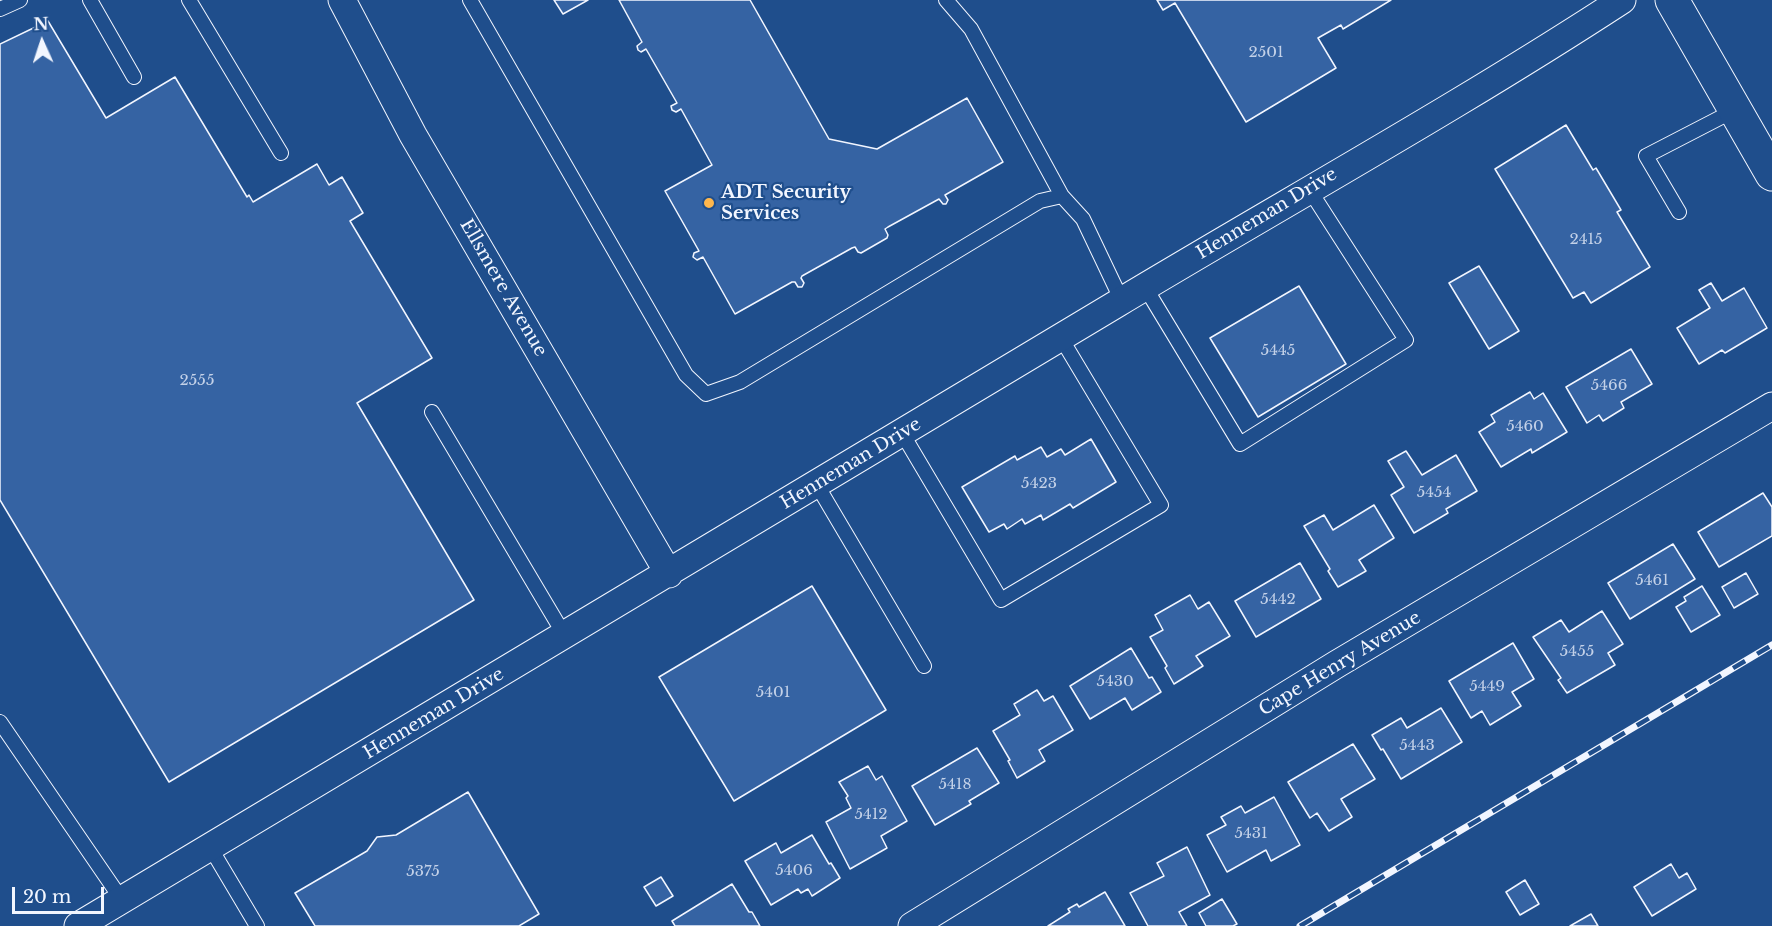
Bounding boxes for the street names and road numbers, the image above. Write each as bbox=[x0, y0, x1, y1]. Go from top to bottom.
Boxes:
street label: Henneman Drive bbox=[1193, 164, 1341, 264]
street label: Ellsmere Avenue bbox=[455, 215, 551, 361]
street label: Henneman Drive bbox=[777, 414, 925, 514]
street label: Cape Henry Avenue bbox=[1255, 607, 1425, 721]
street label: Henneman Drive bbox=[360, 664, 508, 764]

